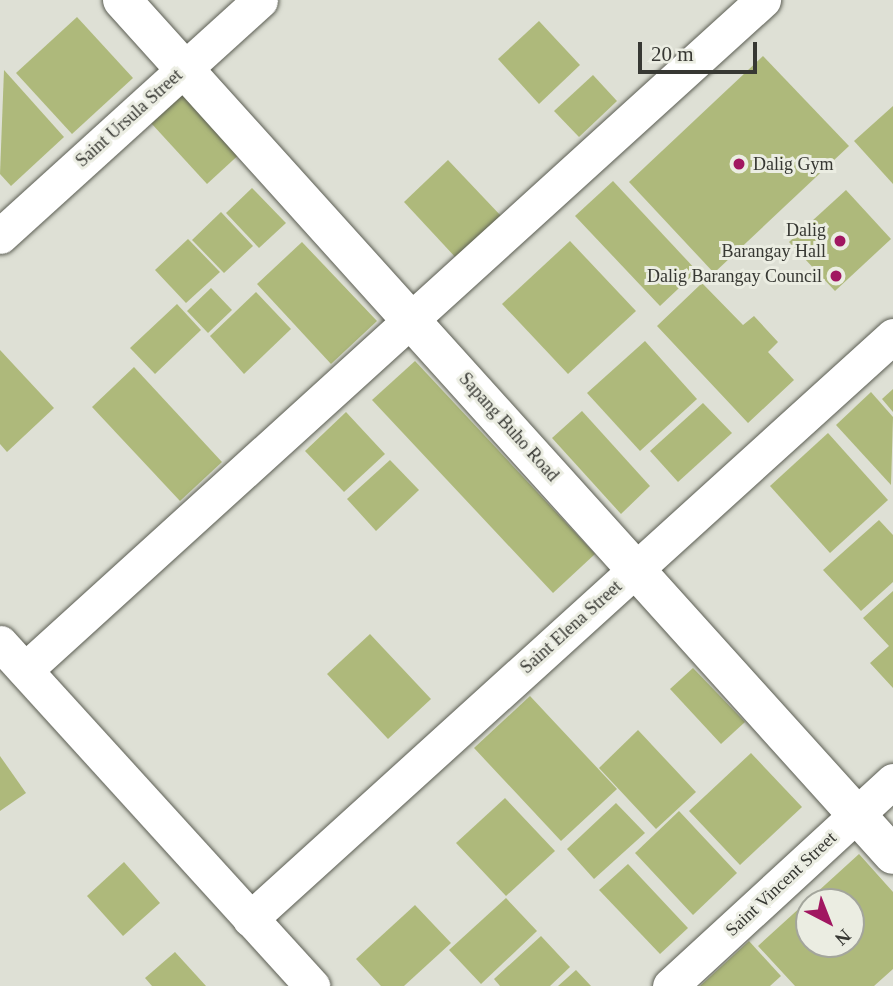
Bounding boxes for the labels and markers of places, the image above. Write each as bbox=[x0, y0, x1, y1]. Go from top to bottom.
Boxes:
place label: Dalig Gym bbox=[753, 153, 833, 175]
marker: Dalig Gym bbox=[731, 156, 747, 172]
place label: Dalig Barangay Hall bbox=[722, 220, 826, 262]
marker: Dalig Barangay Hall bbox=[832, 233, 848, 249]
place label: Dalig Barangay Council bbox=[647, 265, 822, 287]
marker: Dalig Barangay Council bbox=[828, 268, 844, 284]

